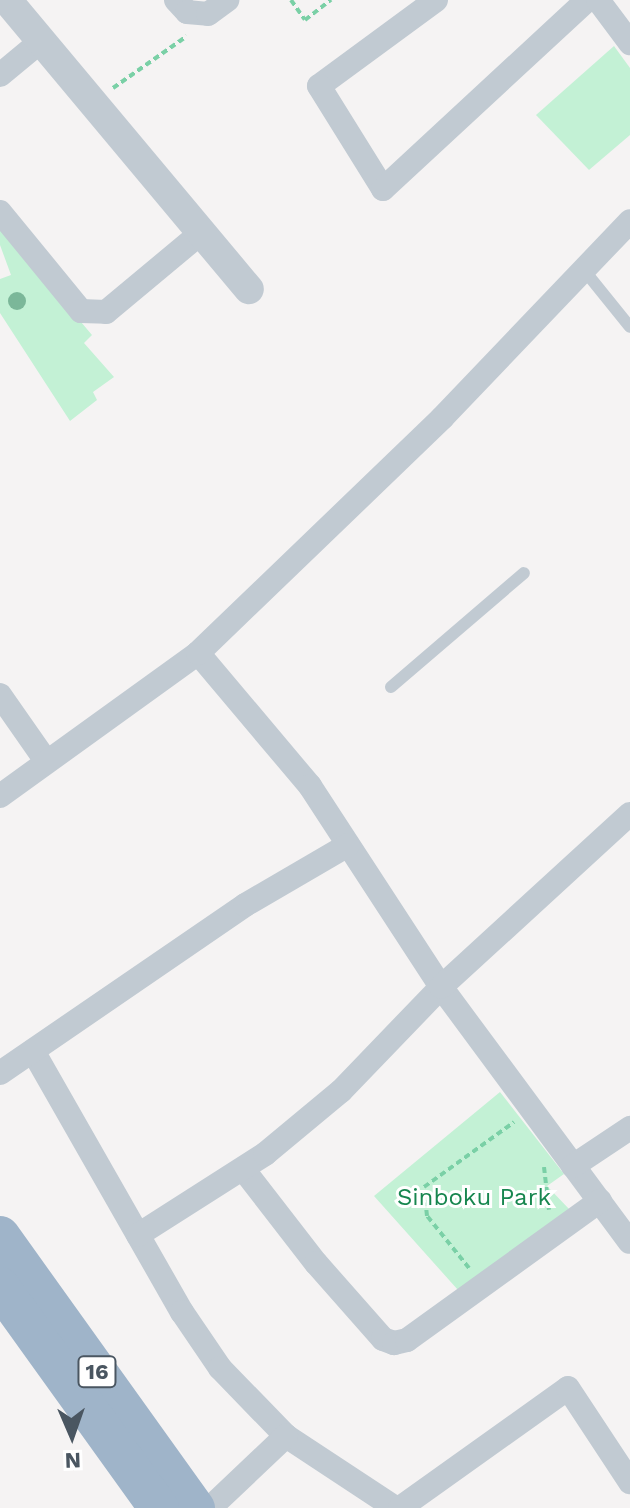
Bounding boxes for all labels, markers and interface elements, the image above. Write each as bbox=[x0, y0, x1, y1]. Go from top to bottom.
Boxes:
park label: Sinboku Park bbox=[397, 1184, 551, 1212]
road number: 16 bbox=[77, 1354, 117, 1390]
north arrow bbox=[32, 1396, 112, 1476]
text: N bbox=[64, 1448, 81, 1473]

